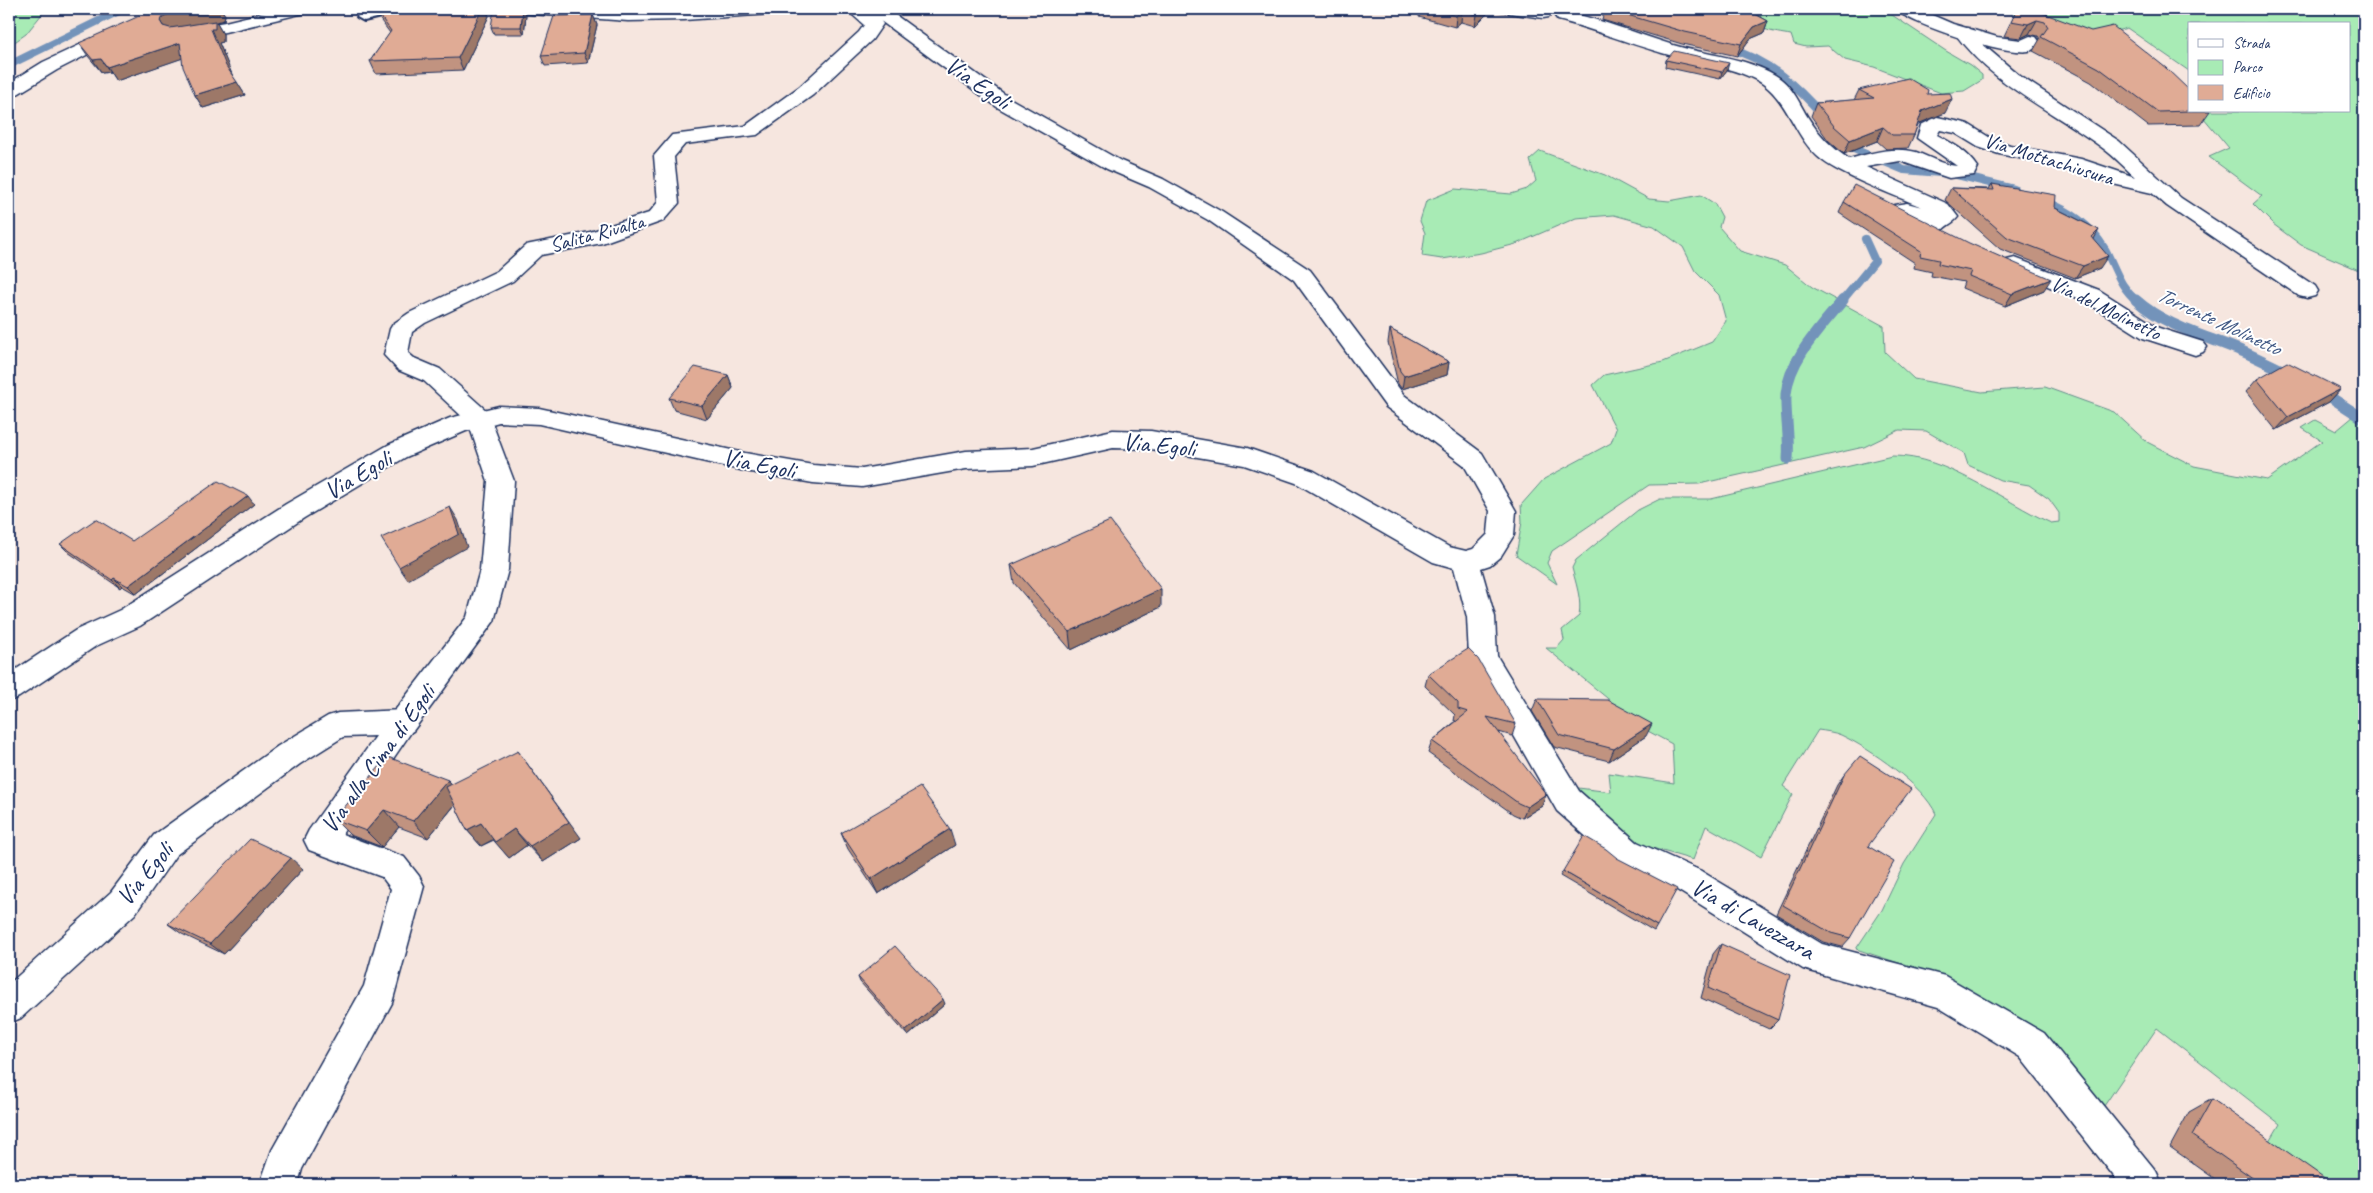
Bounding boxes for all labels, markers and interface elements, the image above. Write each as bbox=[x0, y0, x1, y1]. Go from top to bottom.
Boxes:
legend bbox=[2188, 22, 2350, 112]
text: Strada bbox=[2233, 34, 2270, 53]
street label: Via Egoli bbox=[939, 49, 1020, 119]
text: Parco bbox=[2233, 58, 2264, 77]
text: Edificio bbox=[2233, 84, 2271, 103]
street label: Via Mottachiusura bbox=[1981, 127, 2118, 191]
street label: Salita Rivalta bbox=[547, 207, 650, 258]
street label: Via del Molinetto bbox=[2047, 270, 2167, 346]
water label: Torrente Molinetto bbox=[2153, 281, 2287, 362]
street label: Via Egoli bbox=[1121, 425, 1200, 465]
street label: Via Egoli bbox=[318, 441, 400, 507]
street label: Via Egoli bbox=[720, 441, 801, 487]
street label: Via alla Cima di Egoli bbox=[313, 676, 445, 840]
street label: Via Egoli bbox=[109, 833, 183, 912]
street label: Via di Lavezzara bbox=[1685, 871, 1822, 968]

